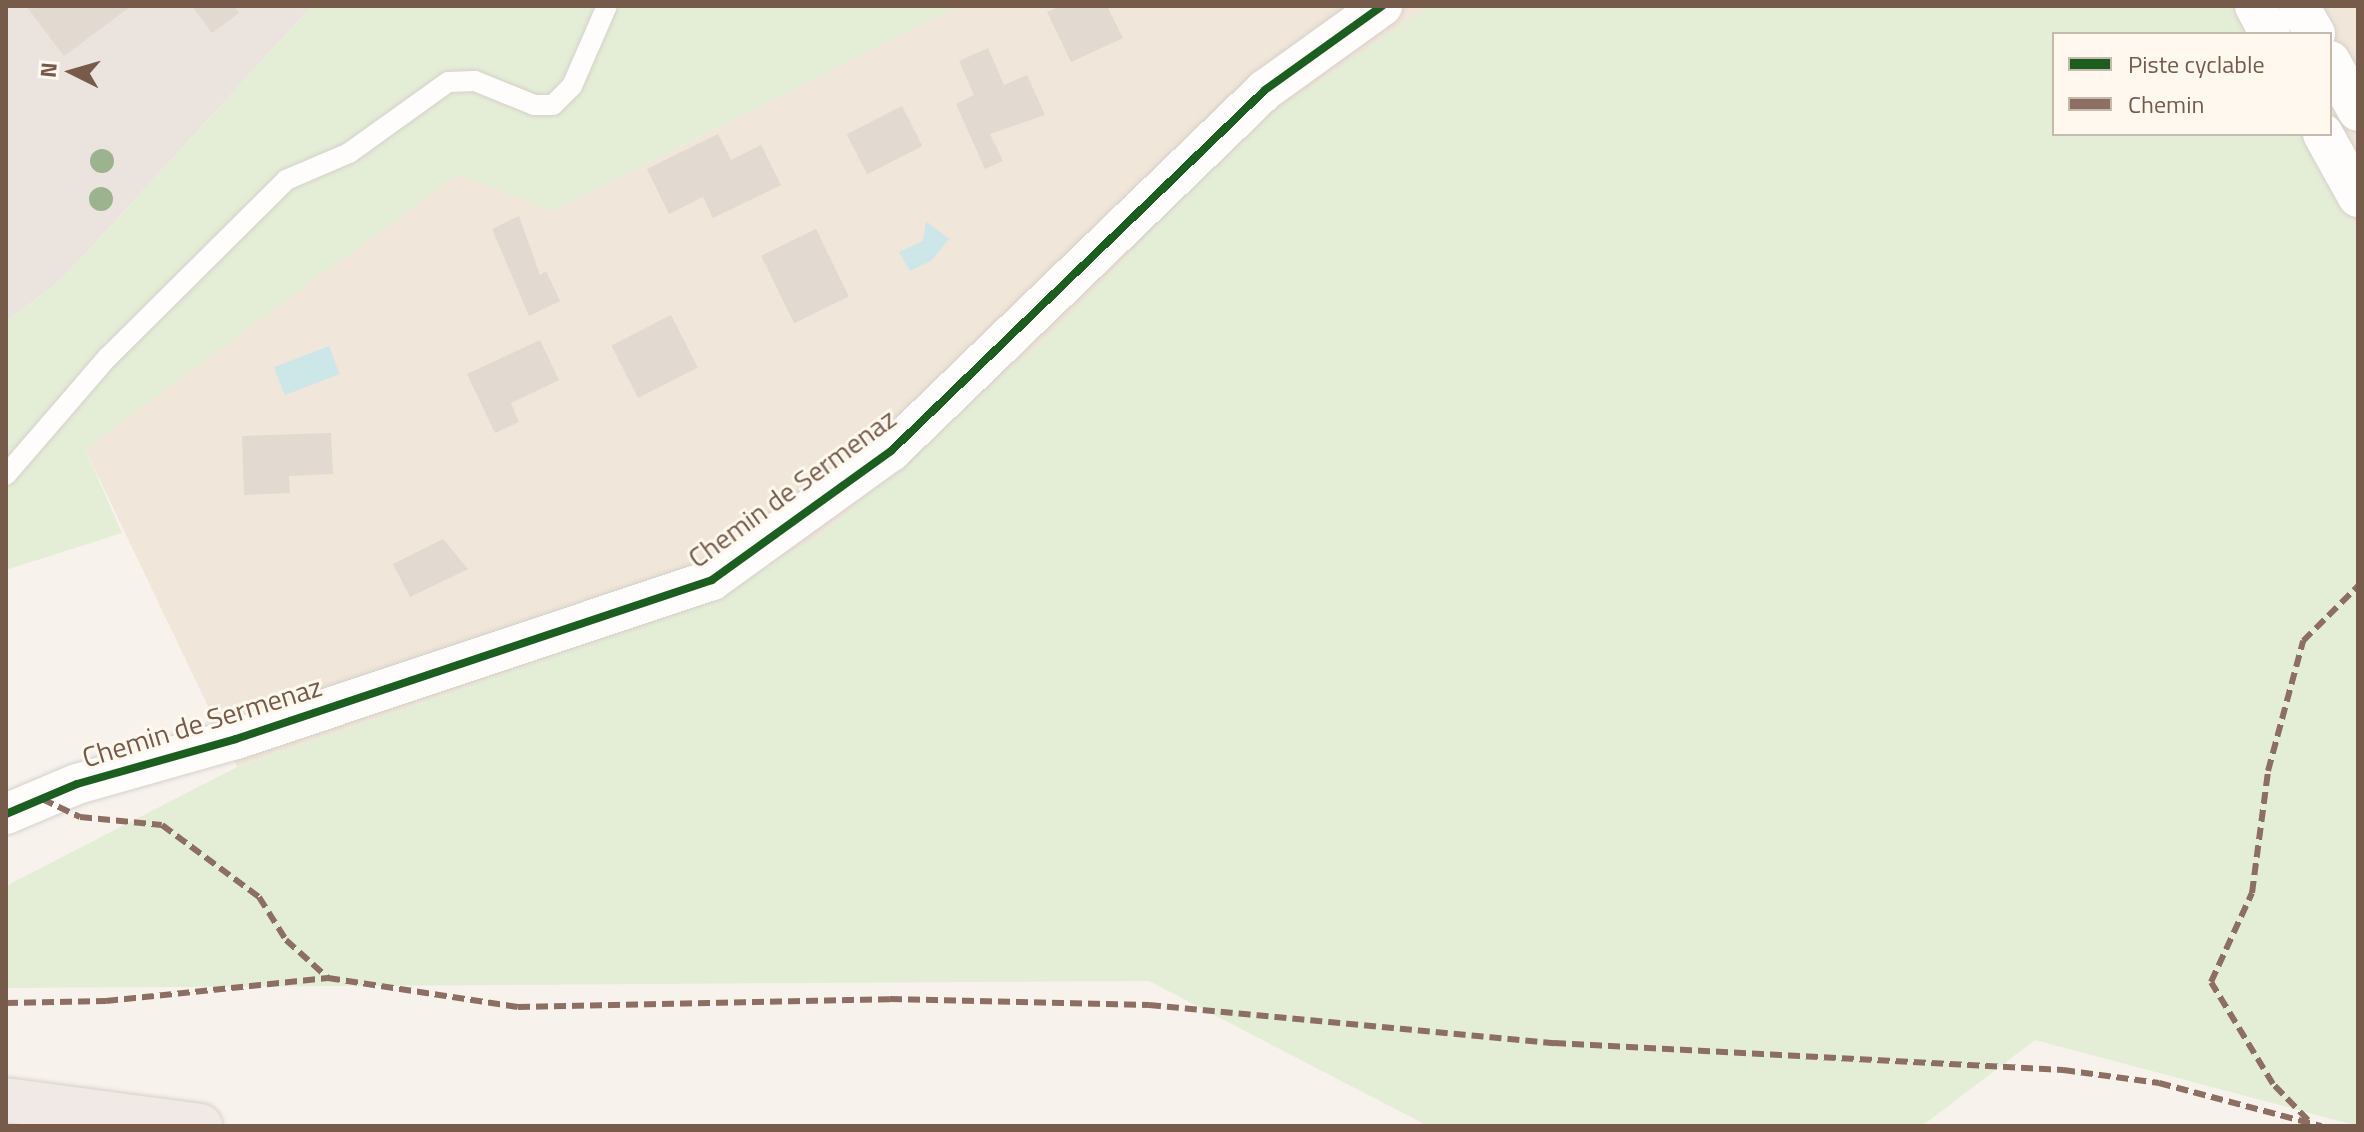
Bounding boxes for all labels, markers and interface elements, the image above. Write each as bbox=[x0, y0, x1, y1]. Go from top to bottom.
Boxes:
north arrow bbox=[32, 32, 112, 112]
legend bbox=[2052, 32, 2332, 136]
text: Piste cyclable bbox=[2128, 46, 2265, 82]
text: N bbox=[30, 61, 66, 79]
text: Chemin bbox=[2128, 86, 2204, 122]
street label: Chemin de Sermenaz bbox=[682, 401, 902, 575]
street label: Chemin de Sermenaz bbox=[78, 670, 326, 774]

